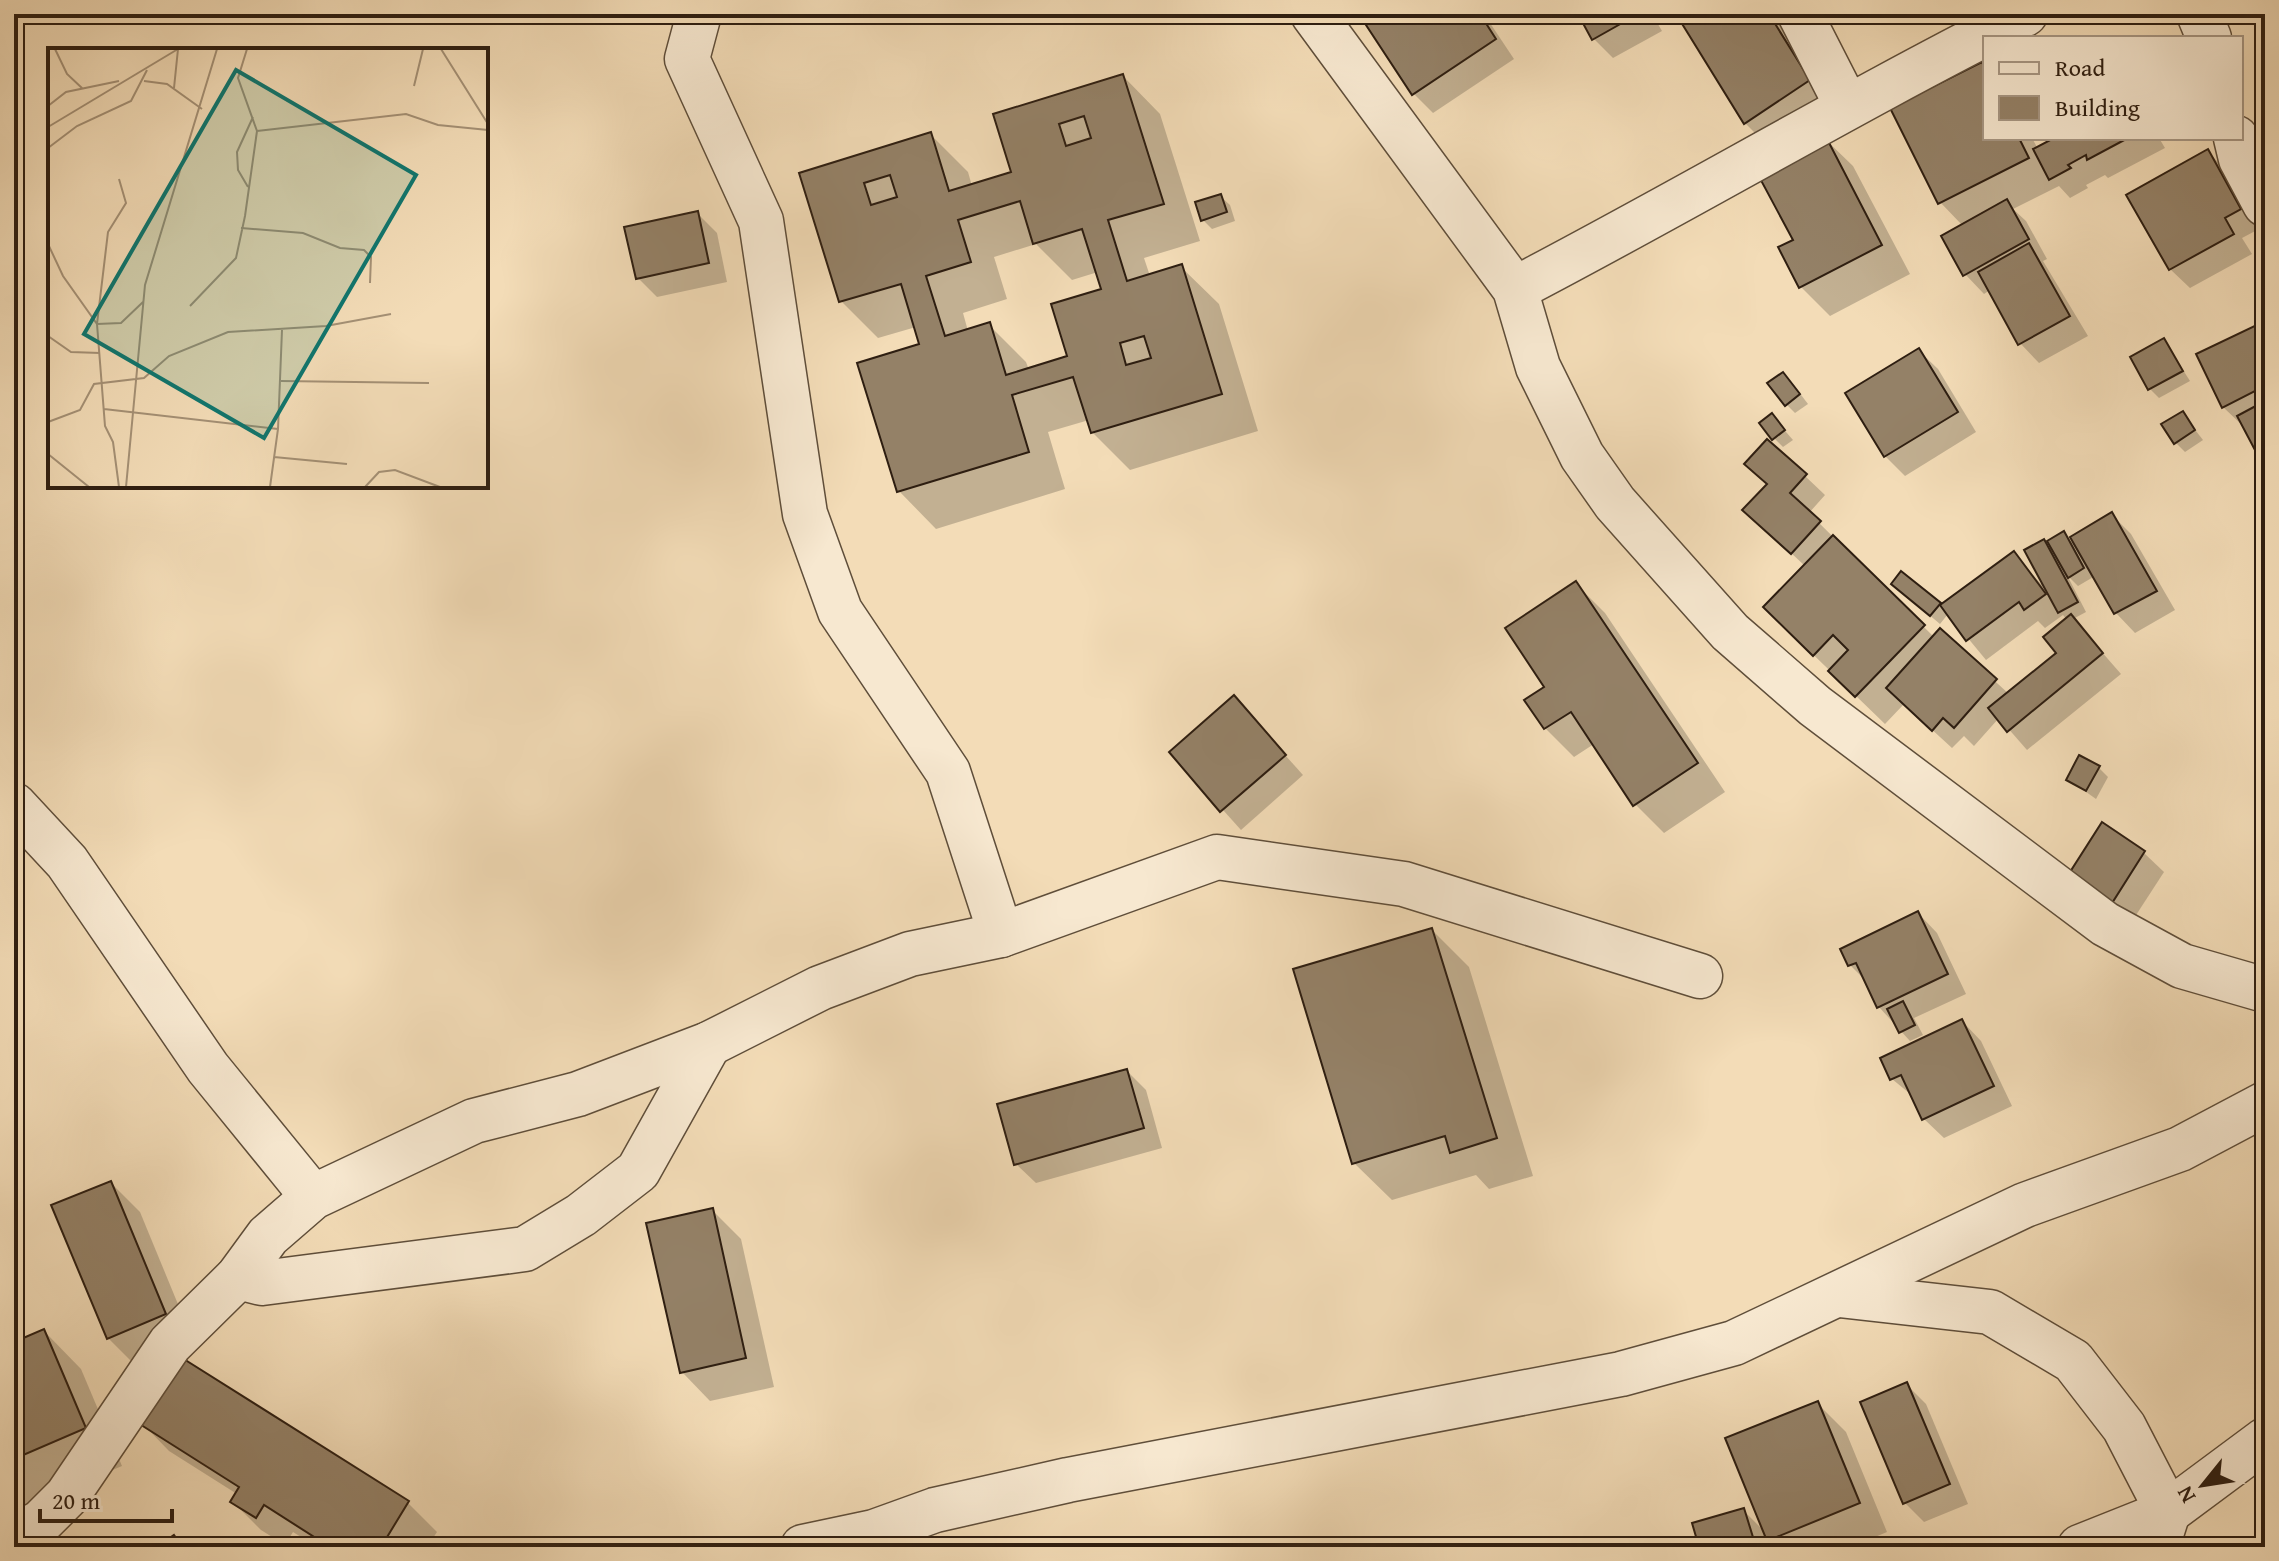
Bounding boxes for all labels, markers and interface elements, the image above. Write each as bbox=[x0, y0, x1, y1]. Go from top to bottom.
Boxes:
legend bbox=[1983, 36, 2243, 140]
inset map bbox=[48, 48, 488, 488]
text: Road bbox=[2055, 50, 2105, 85]
text: Building bbox=[2055, 90, 2140, 125]
north arrow bbox=[2163, 1445, 2243, 1525]
scale bar bbox=[40, 1473, 172, 1523]
text: N bbox=[2168, 1480, 2203, 1509]
text: 20 m bbox=[52, 1483, 100, 1518]

